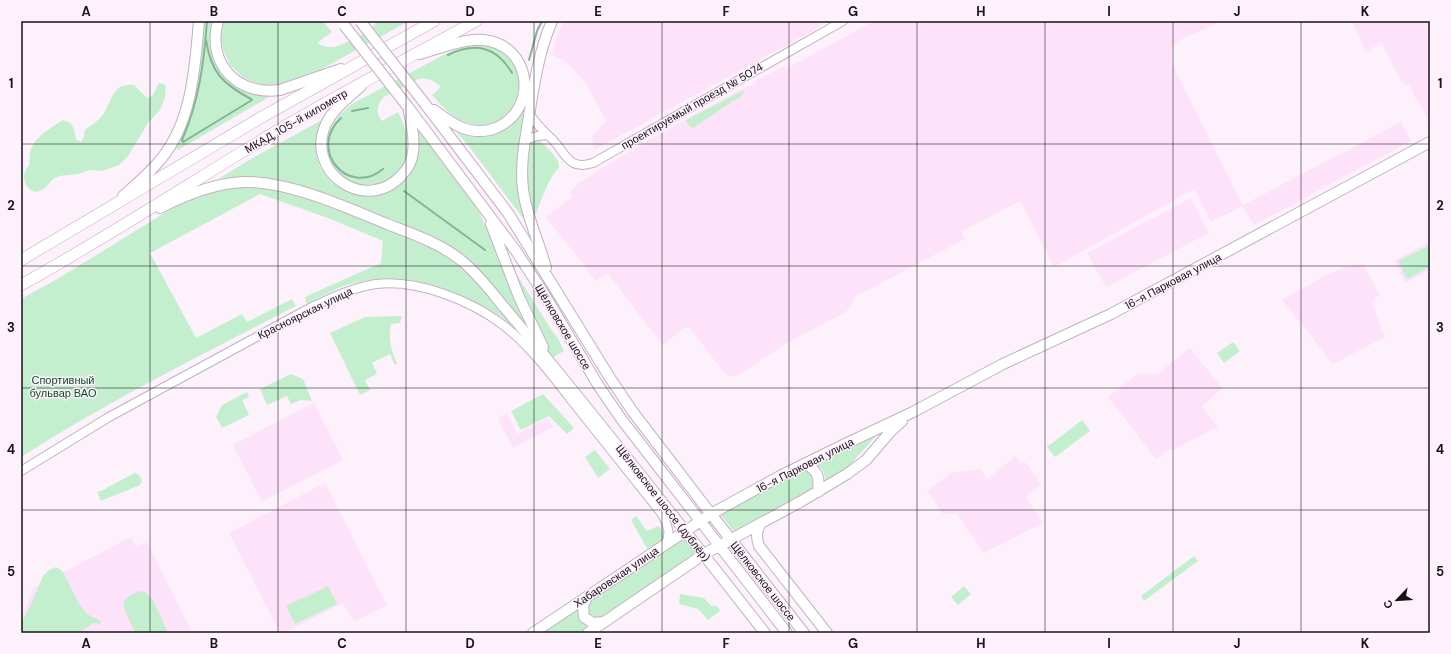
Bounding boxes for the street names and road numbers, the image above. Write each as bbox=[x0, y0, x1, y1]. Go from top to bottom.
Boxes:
street label: проектируемый проезд № 5074 bbox=[619, 59, 766, 152]
street label: МКАД, 105-й километр bbox=[242, 86, 350, 156]
street label: 16-я Парковая улица bbox=[1122, 249, 1224, 312]
street label: Щёлковское шоссе bbox=[532, 282, 594, 372]
street label: Красноярская улица bbox=[255, 283, 356, 342]
street label: 16-я Парковая улица bbox=[754, 434, 857, 496]
street label: Щёлковское шоссе (дублёр) bbox=[613, 442, 713, 564]
street label: Щёлковское шоссе bbox=[728, 538, 798, 624]
street label: Хабаровская улица bbox=[571, 543, 662, 611]

